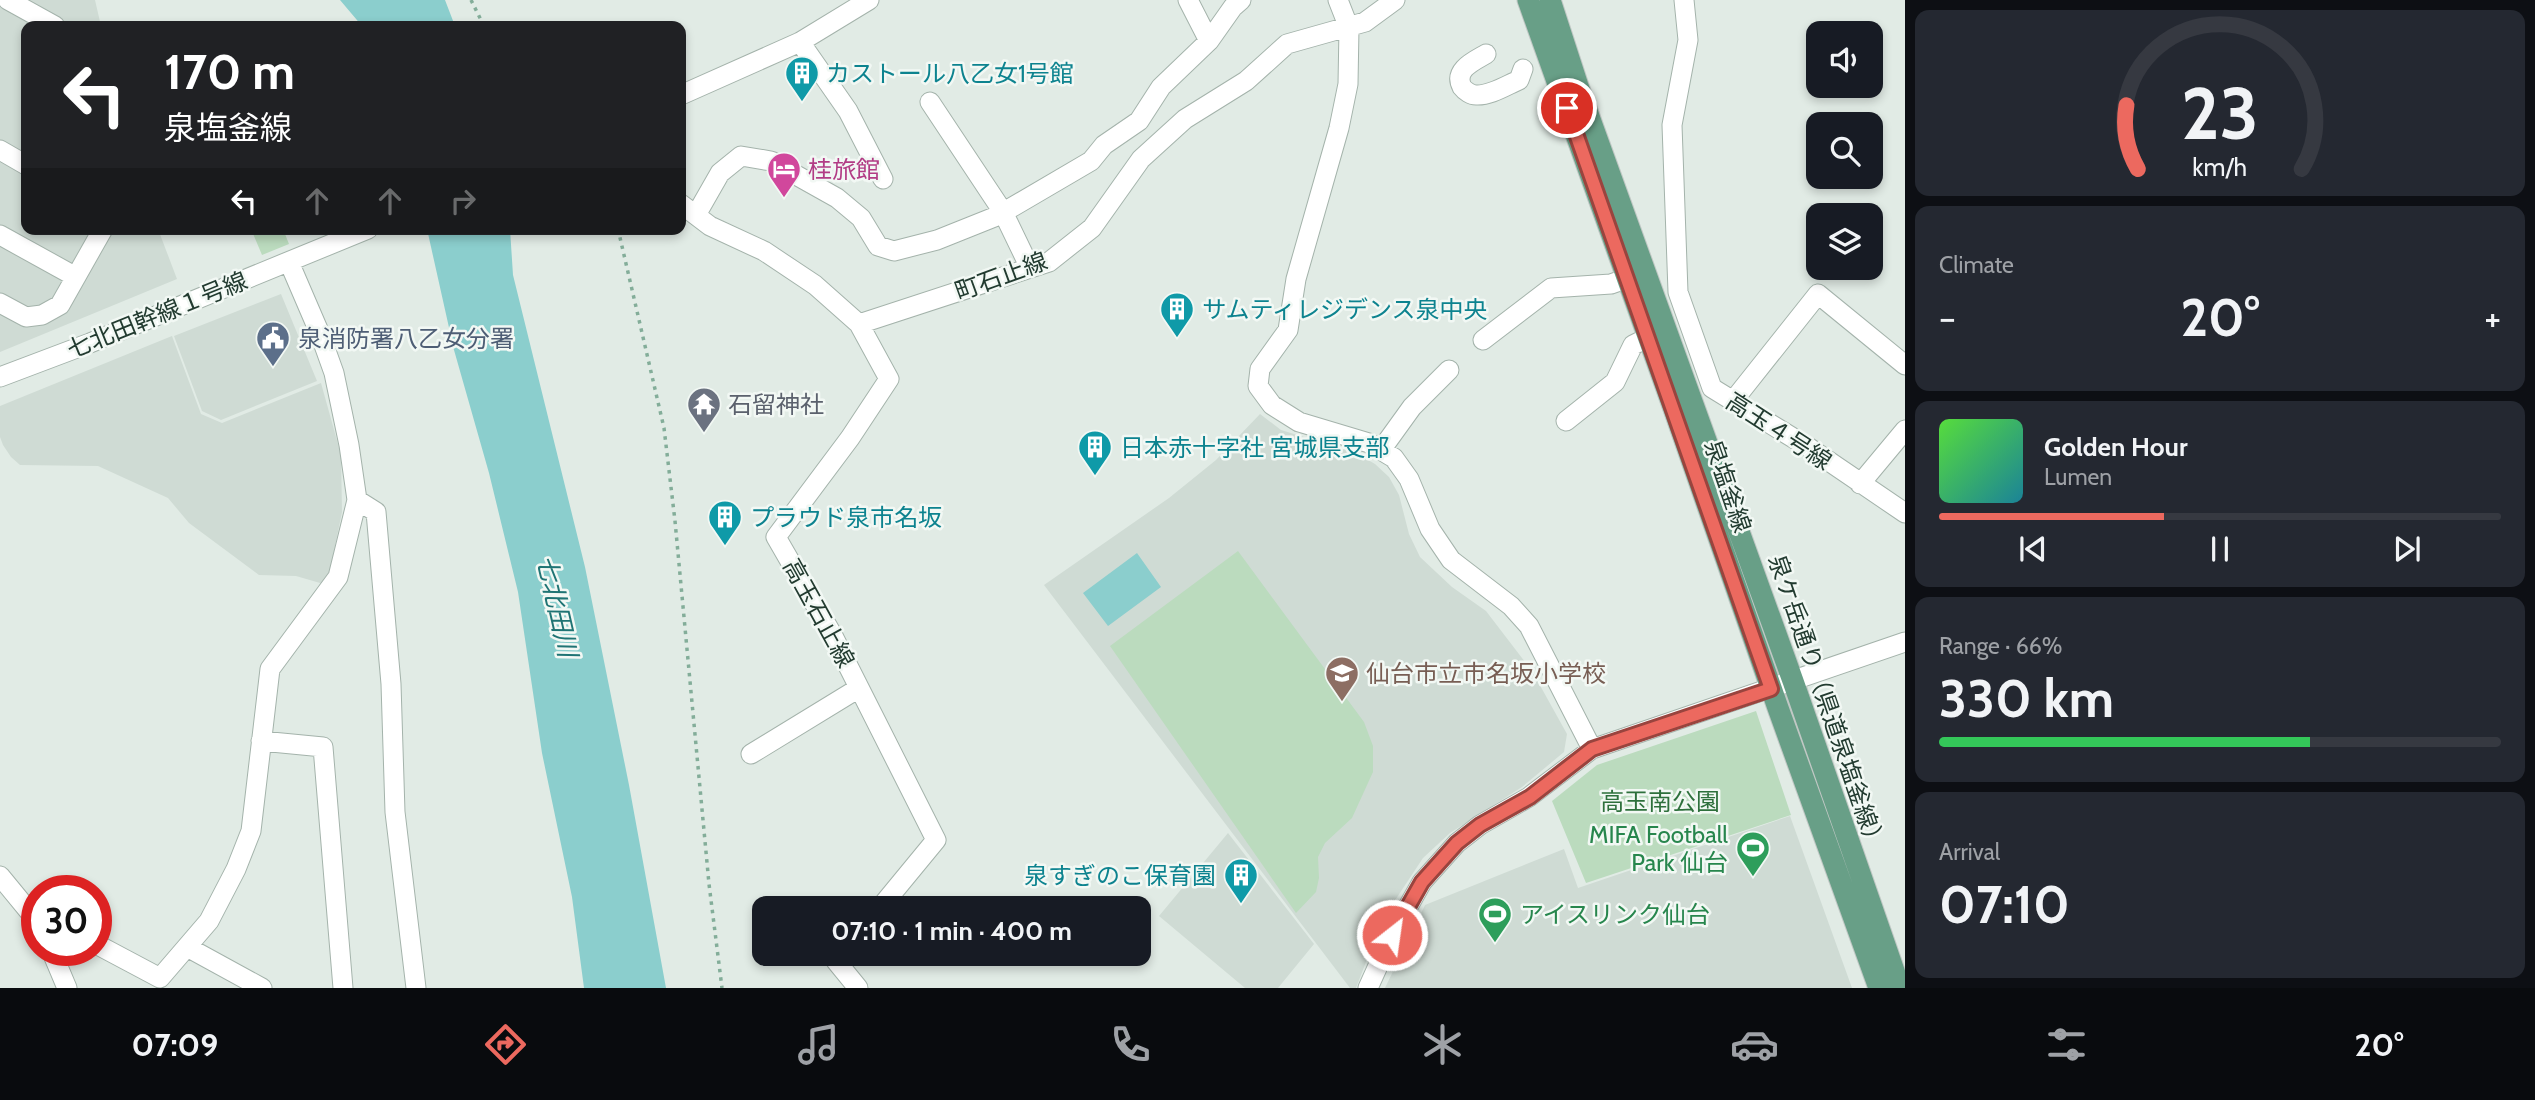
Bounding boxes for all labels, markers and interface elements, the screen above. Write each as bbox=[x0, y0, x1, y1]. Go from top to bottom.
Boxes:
map controls bbox=[1806, 21, 1883, 280]
button: sound bbox=[1806, 21, 1883, 98]
text: 170 m bbox=[164, 42, 295, 101]
icon: left bbox=[49, 49, 140, 140]
building icon: カストール八乙女1号館 bbox=[783, 54, 821, 103]
place label: カストール八乙女1号館 bbox=[826, 59, 1074, 88]
text: 23 bbox=[2181, 69, 2259, 157]
pin bbox=[1537, 78, 1597, 138]
icon: arrive bbox=[1548, 89, 1586, 127]
text: 泉塩釜線 bbox=[164, 108, 292, 147]
button: search bbox=[1806, 112, 1883, 189]
hotel icon: 桂旅館 bbox=[765, 150, 803, 199]
text: km/h bbox=[2193, 152, 2247, 182]
place label: 桂旅館 bbox=[808, 155, 880, 184]
icon: left bbox=[225, 182, 263, 220]
icon: ahead bbox=[298, 182, 336, 220]
icon: ahead bbox=[371, 182, 409, 220]
icon: right bbox=[444, 182, 482, 220]
button: layers bbox=[1806, 203, 1883, 280]
street label: 町石止線 bbox=[951, 246, 1051, 306]
text: Climate bbox=[1939, 251, 2014, 279]
street label: 七北田幹線１号線 bbox=[63, 266, 251, 364]
text: 20° bbox=[2180, 286, 2260, 349]
building icon: サムティレジデンス泉中央 bbox=[1158, 290, 1196, 339]
text: − bbox=[1939, 294, 1956, 341]
text: + bbox=[2484, 294, 2501, 341]
place label: サムティレジデンス泉中央 bbox=[1202, 295, 1488, 324]
public building icon: 泉消防署八乙女分署 bbox=[254, 319, 292, 368]
place label: 泉消防署八乙女分署 bbox=[298, 324, 514, 353]
temple icon: 石留神社 bbox=[685, 385, 723, 434]
street label: 高玉４号線 bbox=[1721, 386, 1837, 476]
place label: 石留神社 bbox=[728, 390, 824, 419]
building icon: 日本赤十字社 宮城県支部 bbox=[1076, 428, 1114, 477]
text: Golden Hour bbox=[2044, 431, 2187, 463]
place label: 日本赤十字社 宮城県支部 bbox=[1120, 433, 1389, 462]
street label: 泉塩釜線 bbox=[1699, 436, 1757, 536]
text: Lumen bbox=[2044, 463, 2112, 491]
building icon: プラウド泉市名坂 bbox=[706, 498, 744, 547]
place label: プラウド泉市名坂 bbox=[750, 503, 942, 532]
icon: previous bbox=[2014, 530, 2052, 568]
icon: pause bbox=[2201, 530, 2239, 568]
icon: next bbox=[2388, 530, 2426, 568]
street label: 泉ケ岳通り（県道泉塩釜線） bbox=[1763, 551, 1891, 855]
water label: 七北田川 bbox=[530, 552, 585, 663]
street label: 高玉石止線 bbox=[777, 553, 861, 673]
text: Range · 66% bbox=[1939, 632, 2063, 660]
school or university icon: 仙台市立市名坂小学校 bbox=[1323, 654, 1361, 703]
place label: 仙台市立市名坂小学校 bbox=[1366, 659, 1606, 688]
text: 330 km bbox=[1939, 667, 2114, 730]
park label: 高玉南公園 bbox=[1600, 787, 1720, 816]
place label: MIFA Football Park 仙台 bbox=[1589, 820, 1728, 877]
sports icon: MIFA Football Park 仙台 bbox=[1734, 829, 1772, 878]
text: Arrival bbox=[1939, 838, 2000, 866]
building icon: 泉すぎのこ保育園 bbox=[1222, 856, 1260, 905]
place label: 泉すぎのこ保育園 bbox=[1024, 861, 1216, 890]
text: 07:10 bbox=[1939, 873, 2070, 936]
speed limit sign: 30 bbox=[21, 875, 112, 966]
sports icon: アイスリンク仙台 bbox=[1476, 895, 1514, 944]
position arrow bbox=[1355, 898, 1429, 972]
place label: アイスリンク仙台 bbox=[1520, 900, 1710, 929]
text: 07:10 · 1 min · 400 m bbox=[831, 915, 1072, 947]
icon: directions bbox=[481, 1020, 530, 1069]
icon: music bbox=[794, 1020, 843, 1069]
icon: phone bbox=[1106, 1020, 1155, 1069]
icon: climate bbox=[1418, 1020, 1467, 1069]
icon: car bbox=[1730, 1020, 1779, 1069]
icon: filters bbox=[2042, 1020, 2091, 1069]
text: 07:09 bbox=[132, 1025, 218, 1064]
text: 20° bbox=[2355, 1025, 2403, 1064]

